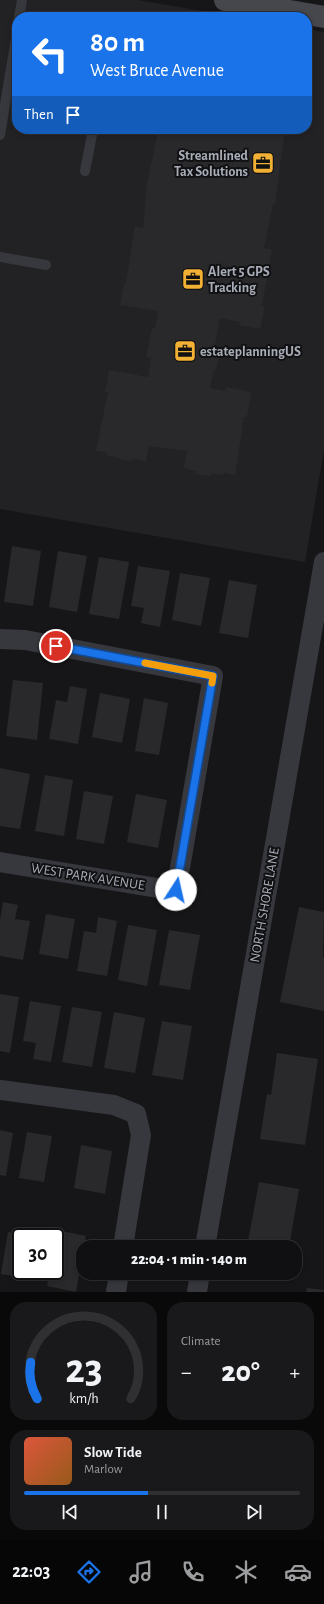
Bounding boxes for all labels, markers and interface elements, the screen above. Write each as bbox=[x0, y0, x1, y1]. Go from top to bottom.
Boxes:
icon: left bbox=[24, 28, 76, 80]
text: 80 m bbox=[90, 29, 145, 57]
text: West Bruce Avenue bbox=[90, 62, 224, 80]
icon: arrive bbox=[62, 104, 84, 126]
text: Then bbox=[24, 107, 54, 122]
place label: Streamlined Tax Solutions bbox=[174, 149, 249, 179]
office icon: Streamlined Tax Solutions bbox=[250, 150, 276, 176]
place label: Alert 5 GPS Tracking bbox=[208, 265, 270, 295]
office icon: Alert 5 GPS Tracking bbox=[180, 266, 206, 292]
office icon: estateplanningUS bbox=[172, 338, 198, 364]
place label: estateplanningUS bbox=[200, 345, 301, 359]
pin bbox=[39, 629, 73, 663]
icon: arrive bbox=[45, 635, 67, 657]
street label: NORTH SHORE LANE bbox=[248, 847, 282, 964]
street label: WEST PARK AVENUE bbox=[30, 861, 146, 893]
position arrow bbox=[155, 869, 197, 911]
speed limit sign: 30 bbox=[12, 1228, 64, 1280]
text: 22:04 · 1 min · 140 m bbox=[131, 1252, 247, 1267]
text: Climate bbox=[181, 1335, 220, 1348]
text: 23 bbox=[65, 1349, 102, 1390]
text: 20° bbox=[221, 1357, 260, 1387]
text: − bbox=[181, 1361, 192, 1383]
text: + bbox=[289, 1361, 300, 1383]
text: km/h bbox=[69, 1392, 98, 1406]
text: Slow Tide bbox=[84, 1445, 142, 1460]
text: Marlow bbox=[84, 1463, 122, 1476]
icon: previous bbox=[59, 1501, 81, 1523]
icon: pause bbox=[151, 1501, 173, 1523]
icon: next bbox=[243, 1501, 265, 1523]
icon: directions bbox=[75, 1558, 103, 1586]
icon: music bbox=[127, 1558, 155, 1586]
icon: phone bbox=[179, 1558, 207, 1586]
icon: climate bbox=[232, 1558, 260, 1586]
icon: car bbox=[284, 1558, 312, 1586]
text: 22:03 bbox=[12, 1563, 50, 1581]

